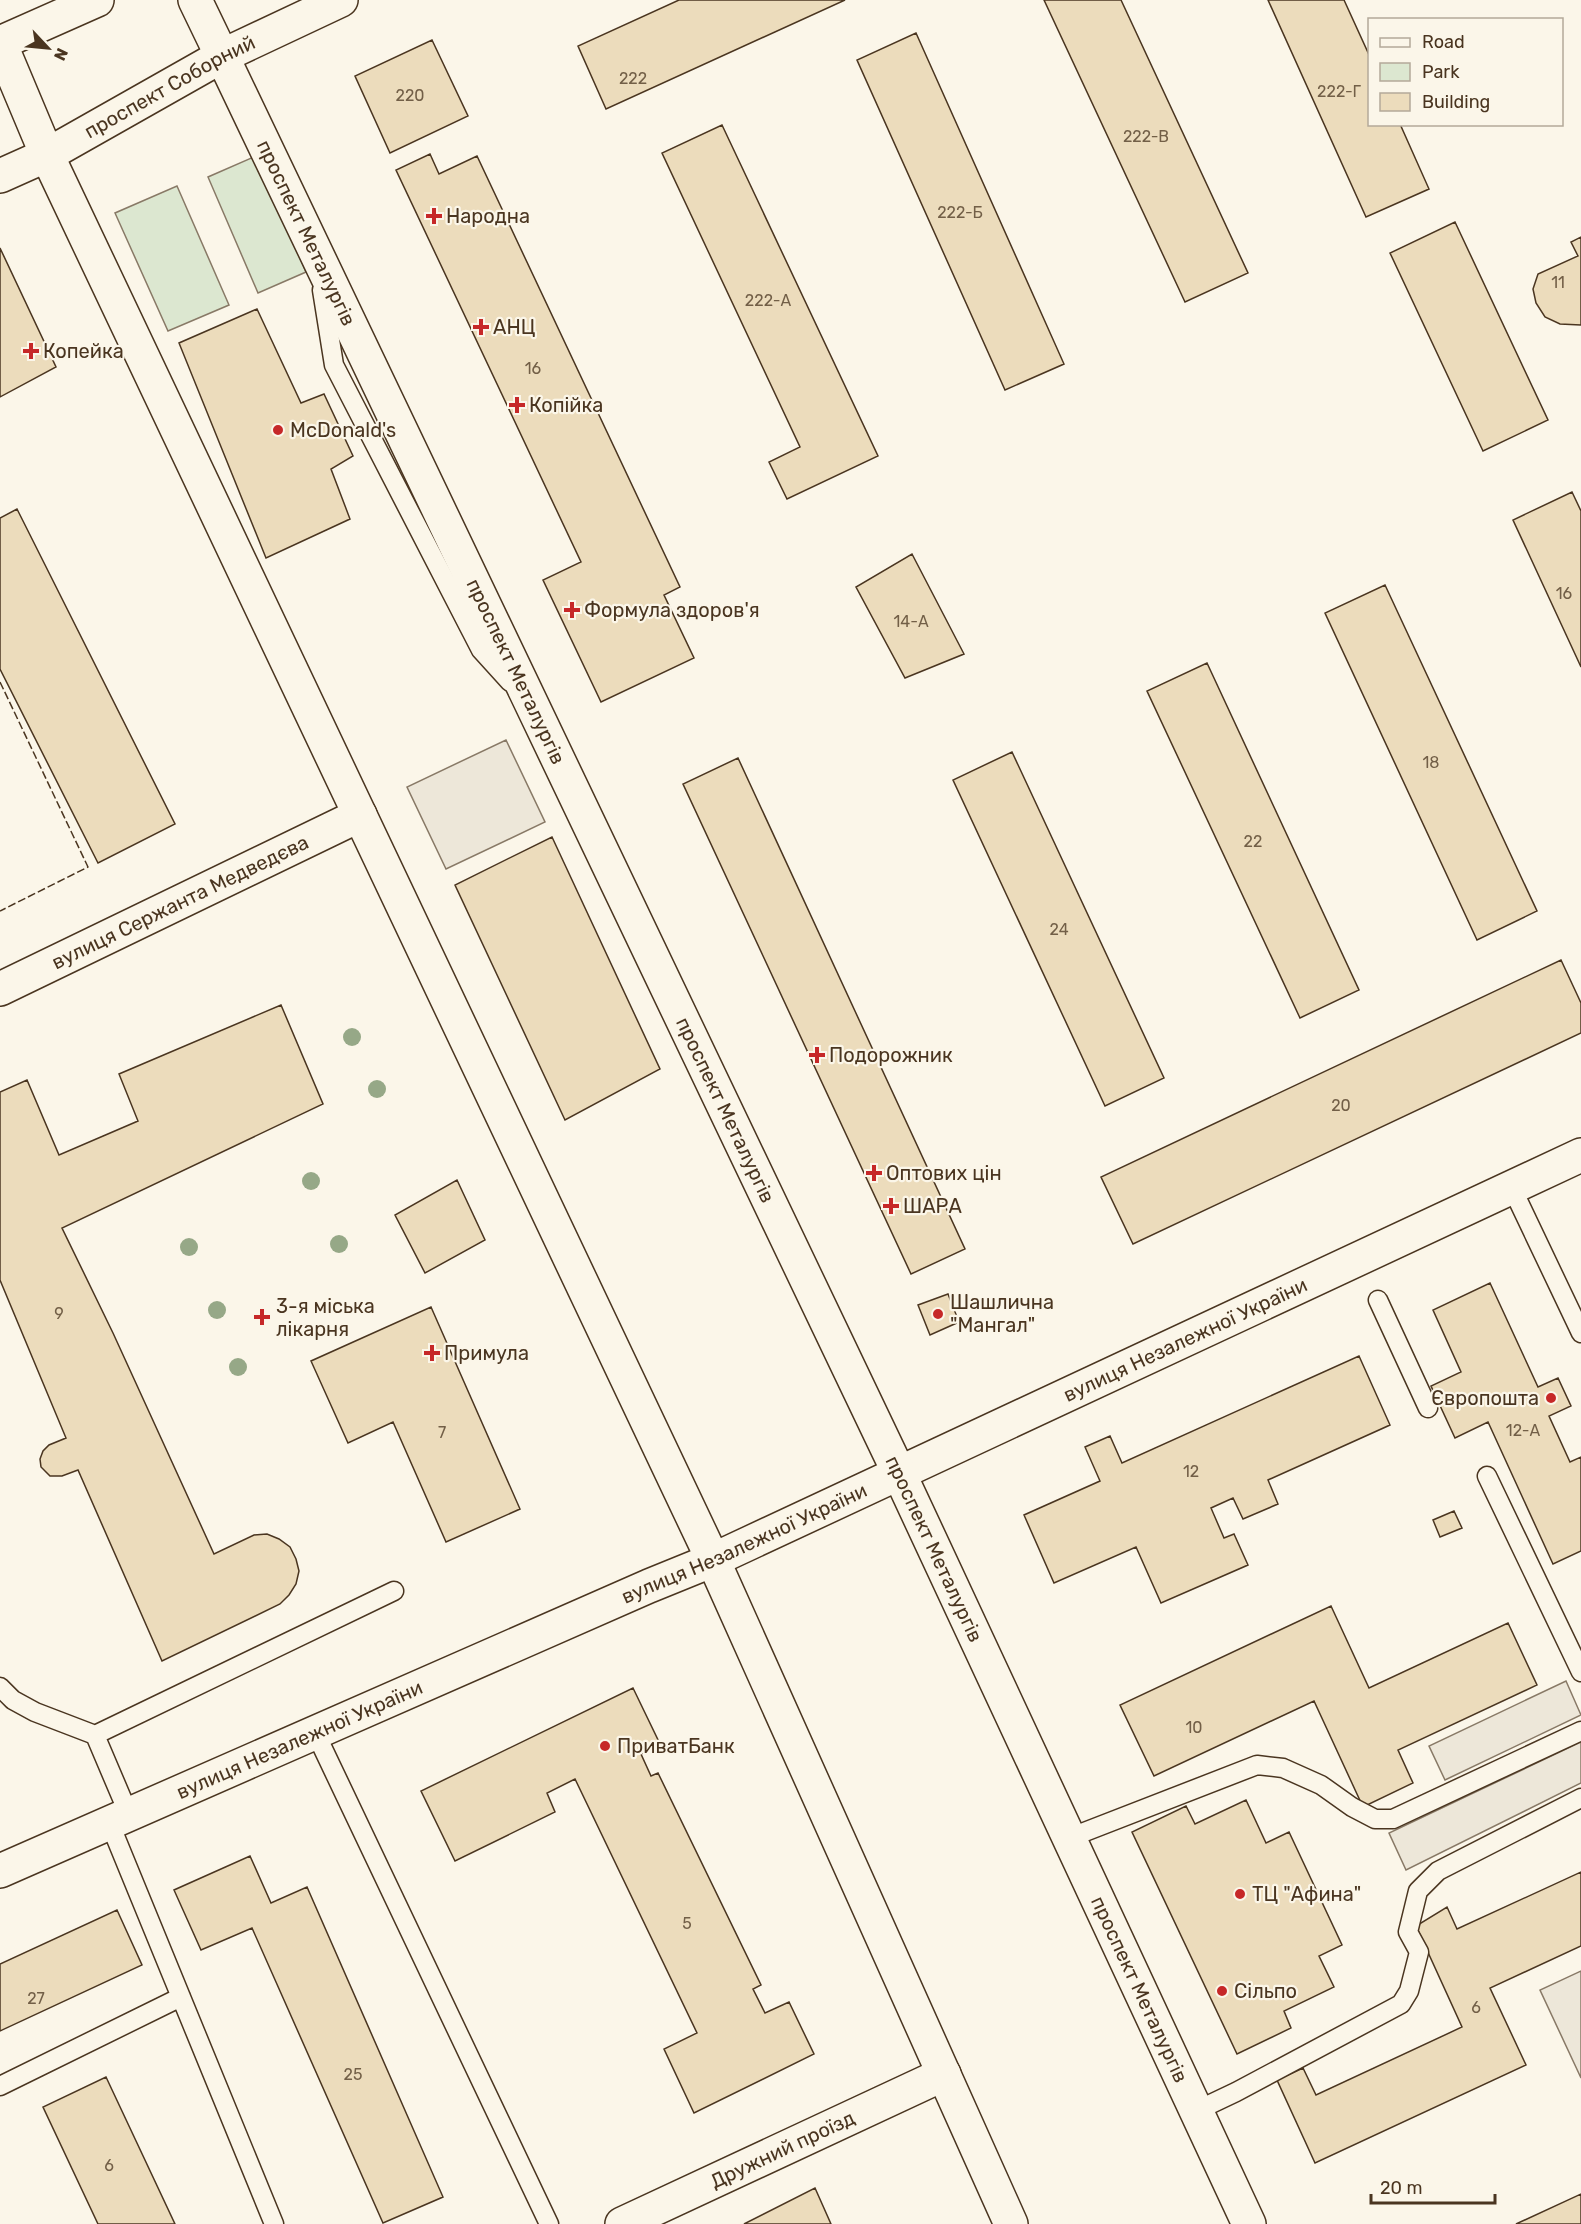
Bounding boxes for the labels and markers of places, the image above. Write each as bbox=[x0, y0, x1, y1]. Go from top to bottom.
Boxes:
place label: Народна bbox=[446, 204, 530, 228]
marker: Народна bbox=[427, 209, 441, 223]
place label: АНЦ bbox=[493, 315, 535, 339]
marker: АНЦ bbox=[474, 320, 488, 334]
place label: Копейка bbox=[43, 339, 124, 363]
marker: Копейка bbox=[24, 344, 38, 358]
place label: Копійка bbox=[529, 393, 603, 417]
marker: Копійка bbox=[510, 398, 524, 412]
place label: McDonald's bbox=[290, 418, 396, 442]
marker: McDonald's bbox=[271, 423, 285, 437]
place label: Формула здоров'я bbox=[584, 598, 760, 622]
marker: Формула здоров'я bbox=[565, 603, 579, 617]
place label: Подорожник bbox=[829, 1043, 953, 1067]
marker: Подорожник bbox=[810, 1048, 824, 1062]
place label: Оптових цін bbox=[886, 1161, 1002, 1185]
marker: Оптових цін bbox=[867, 1166, 881, 1180]
place label: ШАРА bbox=[903, 1194, 962, 1218]
marker: ШАРА bbox=[884, 1199, 898, 1213]
place label: Шашлична "Мангал" bbox=[950, 1290, 1054, 1337]
place label: 3-я міська лікарня bbox=[276, 1294, 375, 1341]
marker: Шашлична "Мангал" bbox=[931, 1307, 945, 1321]
marker: 3-я міська лікарня bbox=[253, 1308, 271, 1326]
place label: Примула bbox=[444, 1341, 529, 1365]
marker: Примула bbox=[425, 1346, 439, 1360]
place label: Європошта bbox=[1431, 1386, 1539, 1410]
marker: Європошта bbox=[1544, 1391, 1558, 1405]
place label: ПриватБанк bbox=[617, 1734, 735, 1758]
marker: ПриватБанк bbox=[598, 1739, 612, 1753]
place label: ТЦ "Афина" bbox=[1252, 1882, 1361, 1906]
marker: ТЦ "Афина" bbox=[1233, 1887, 1247, 1901]
place label: Сільпо bbox=[1234, 1979, 1297, 2003]
marker: Сільпо bbox=[1215, 1984, 1229, 1998]

